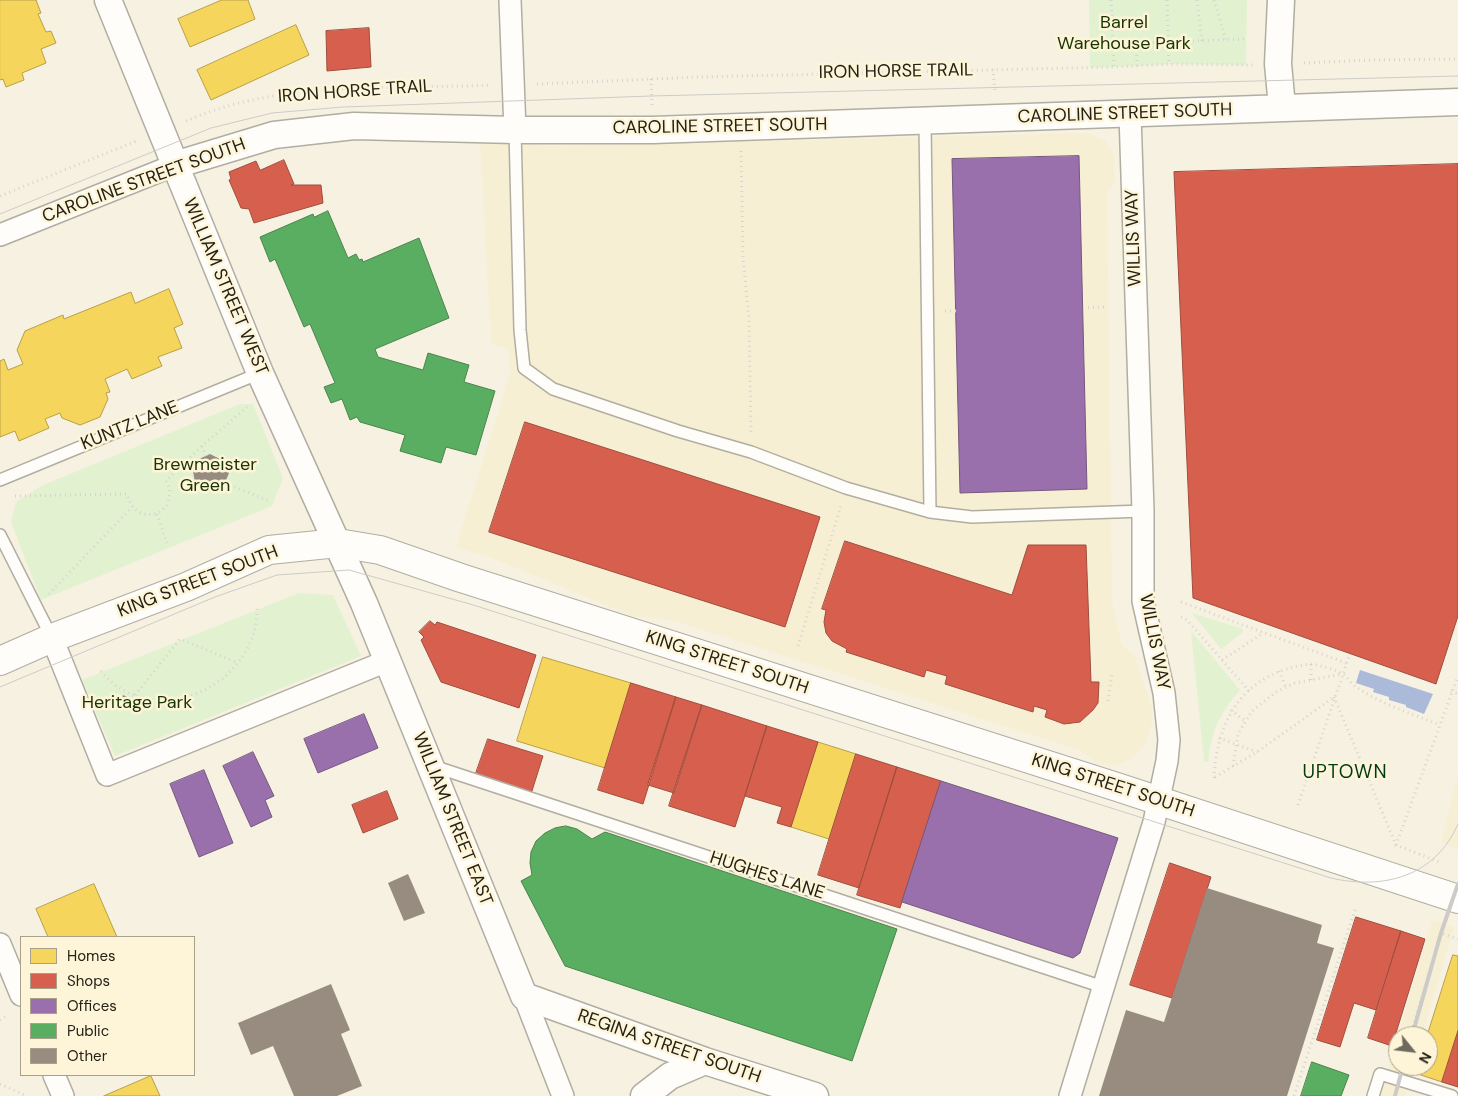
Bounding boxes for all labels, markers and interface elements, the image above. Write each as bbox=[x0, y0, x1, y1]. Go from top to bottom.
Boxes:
park label: Barrel Warehouse Park bbox=[1057, 12, 1191, 54]
street label: IRON HORSE TRAIL bbox=[818, 60, 974, 84]
street label: IRON HORSE TRAIL bbox=[277, 76, 433, 108]
street label: CAROLINE STREET SOUTH bbox=[1017, 99, 1233, 129]
street label: CAROLINE STREET SOUTH bbox=[612, 114, 828, 140]
street label: CAROLINE STREET SOUTH bbox=[39, 134, 249, 228]
street label: WILLIS WAY bbox=[1122, 189, 1146, 287]
street label: WILLIAM STREET WEST bbox=[178, 195, 272, 379]
street label: KUNTZ LANE bbox=[78, 397, 182, 455]
park label: Brewmeister Green bbox=[153, 454, 257, 496]
street label: KING STREET SOUTH bbox=[115, 541, 281, 623]
street label: WILLIS WAY bbox=[1134, 592, 1174, 692]
street label: KING STREET SOUTH bbox=[643, 626, 811, 700]
park label: Heritage Park bbox=[82, 692, 192, 714]
street label: WILLIAM STREET EAST bbox=[407, 729, 497, 909]
street label: KING STREET SOUTH bbox=[1029, 749, 1197, 823]
district label: UPTOWN bbox=[1302, 762, 1388, 784]
street label: HUGHES LANE bbox=[707, 847, 827, 905]
legend bbox=[20, 936, 195, 1076]
text: Homes bbox=[67, 946, 116, 966]
text: Shops bbox=[67, 971, 110, 991]
text: Offices bbox=[67, 996, 117, 1016]
street label: REGINA STREET SOUTH bbox=[574, 1005, 764, 1089]
text: Public bbox=[67, 1021, 109, 1041]
north arrow bbox=[1388, 1026, 1438, 1076]
text: Other bbox=[67, 1046, 107, 1066]
text: N bbox=[1415, 1049, 1436, 1067]

